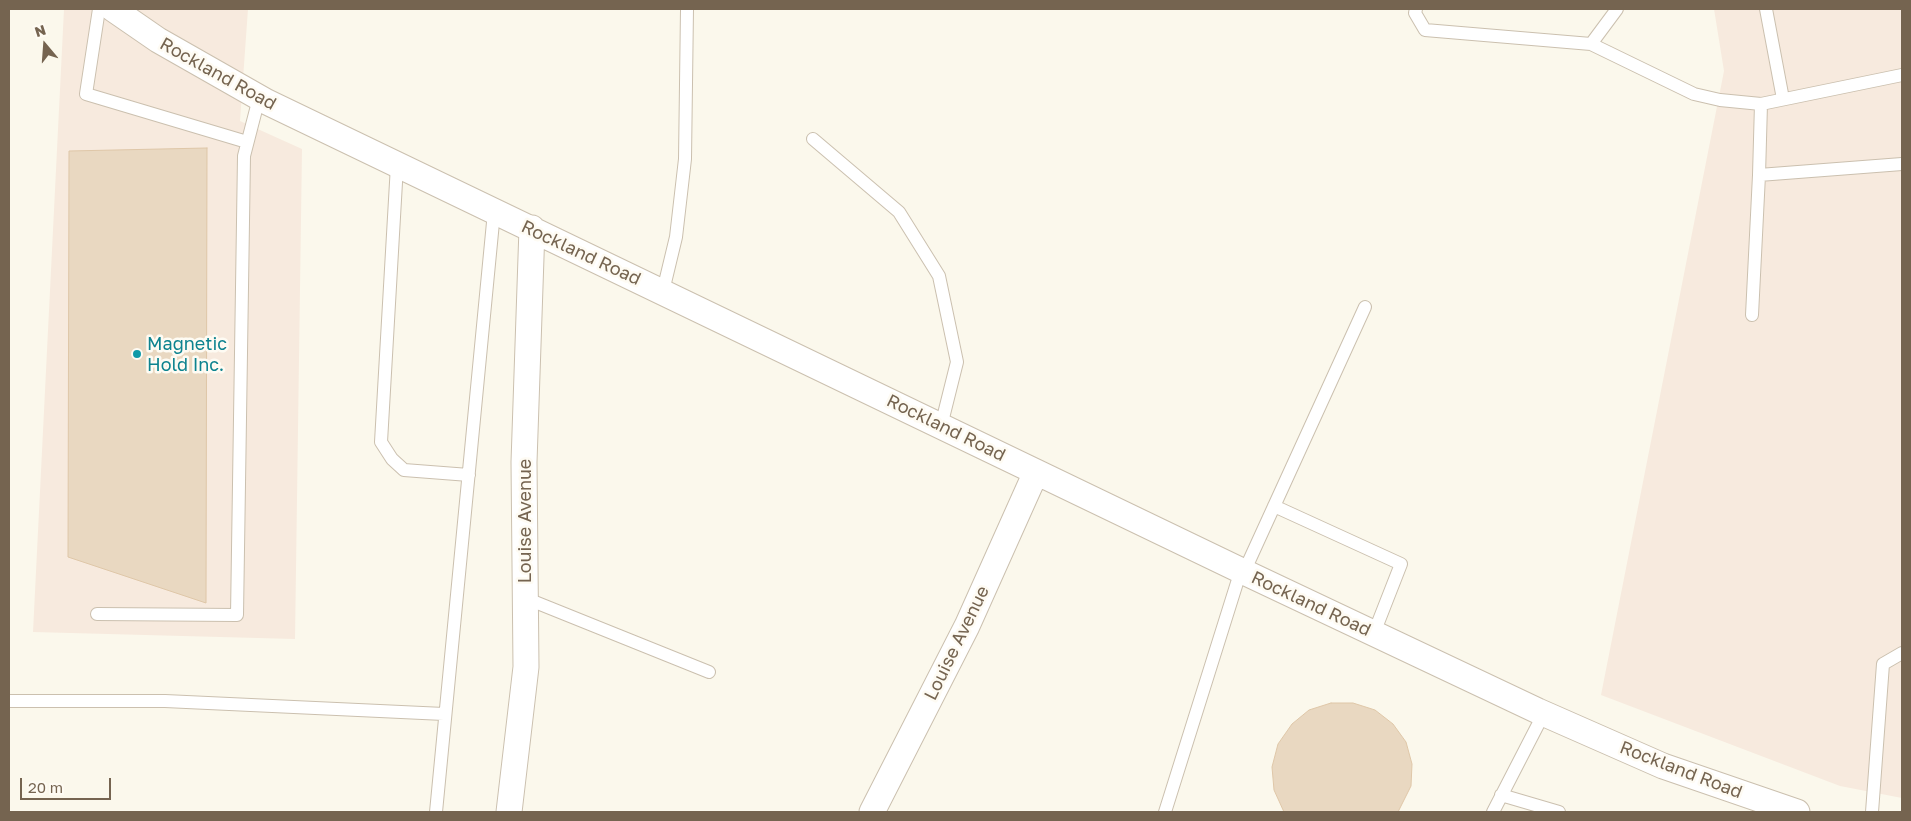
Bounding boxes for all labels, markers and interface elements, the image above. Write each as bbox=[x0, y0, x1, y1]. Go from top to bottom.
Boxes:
north arrow bbox=[20, 20, 70, 70]
text: N bbox=[33, 21, 48, 40]
street label: Rockland Road bbox=[156, 33, 280, 115]
street label: Rockland Road bbox=[518, 216, 644, 290]
place label: Magnetic Hold Inc. bbox=[147, 333, 227, 376]
marker: Magnetic Hold Inc. bbox=[131, 348, 143, 360]
street label: Rockland Road bbox=[883, 390, 1009, 466]
street label: Louise Avenue bbox=[514, 459, 536, 583]
street label: Rockland Road bbox=[1248, 567, 1374, 641]
street label: Louise Avenue bbox=[920, 582, 994, 704]
street label: Rockland Road bbox=[1617, 737, 1745, 803]
scale bar bbox=[22, 768, 114, 800]
text: 20 m bbox=[28, 778, 63, 796]

